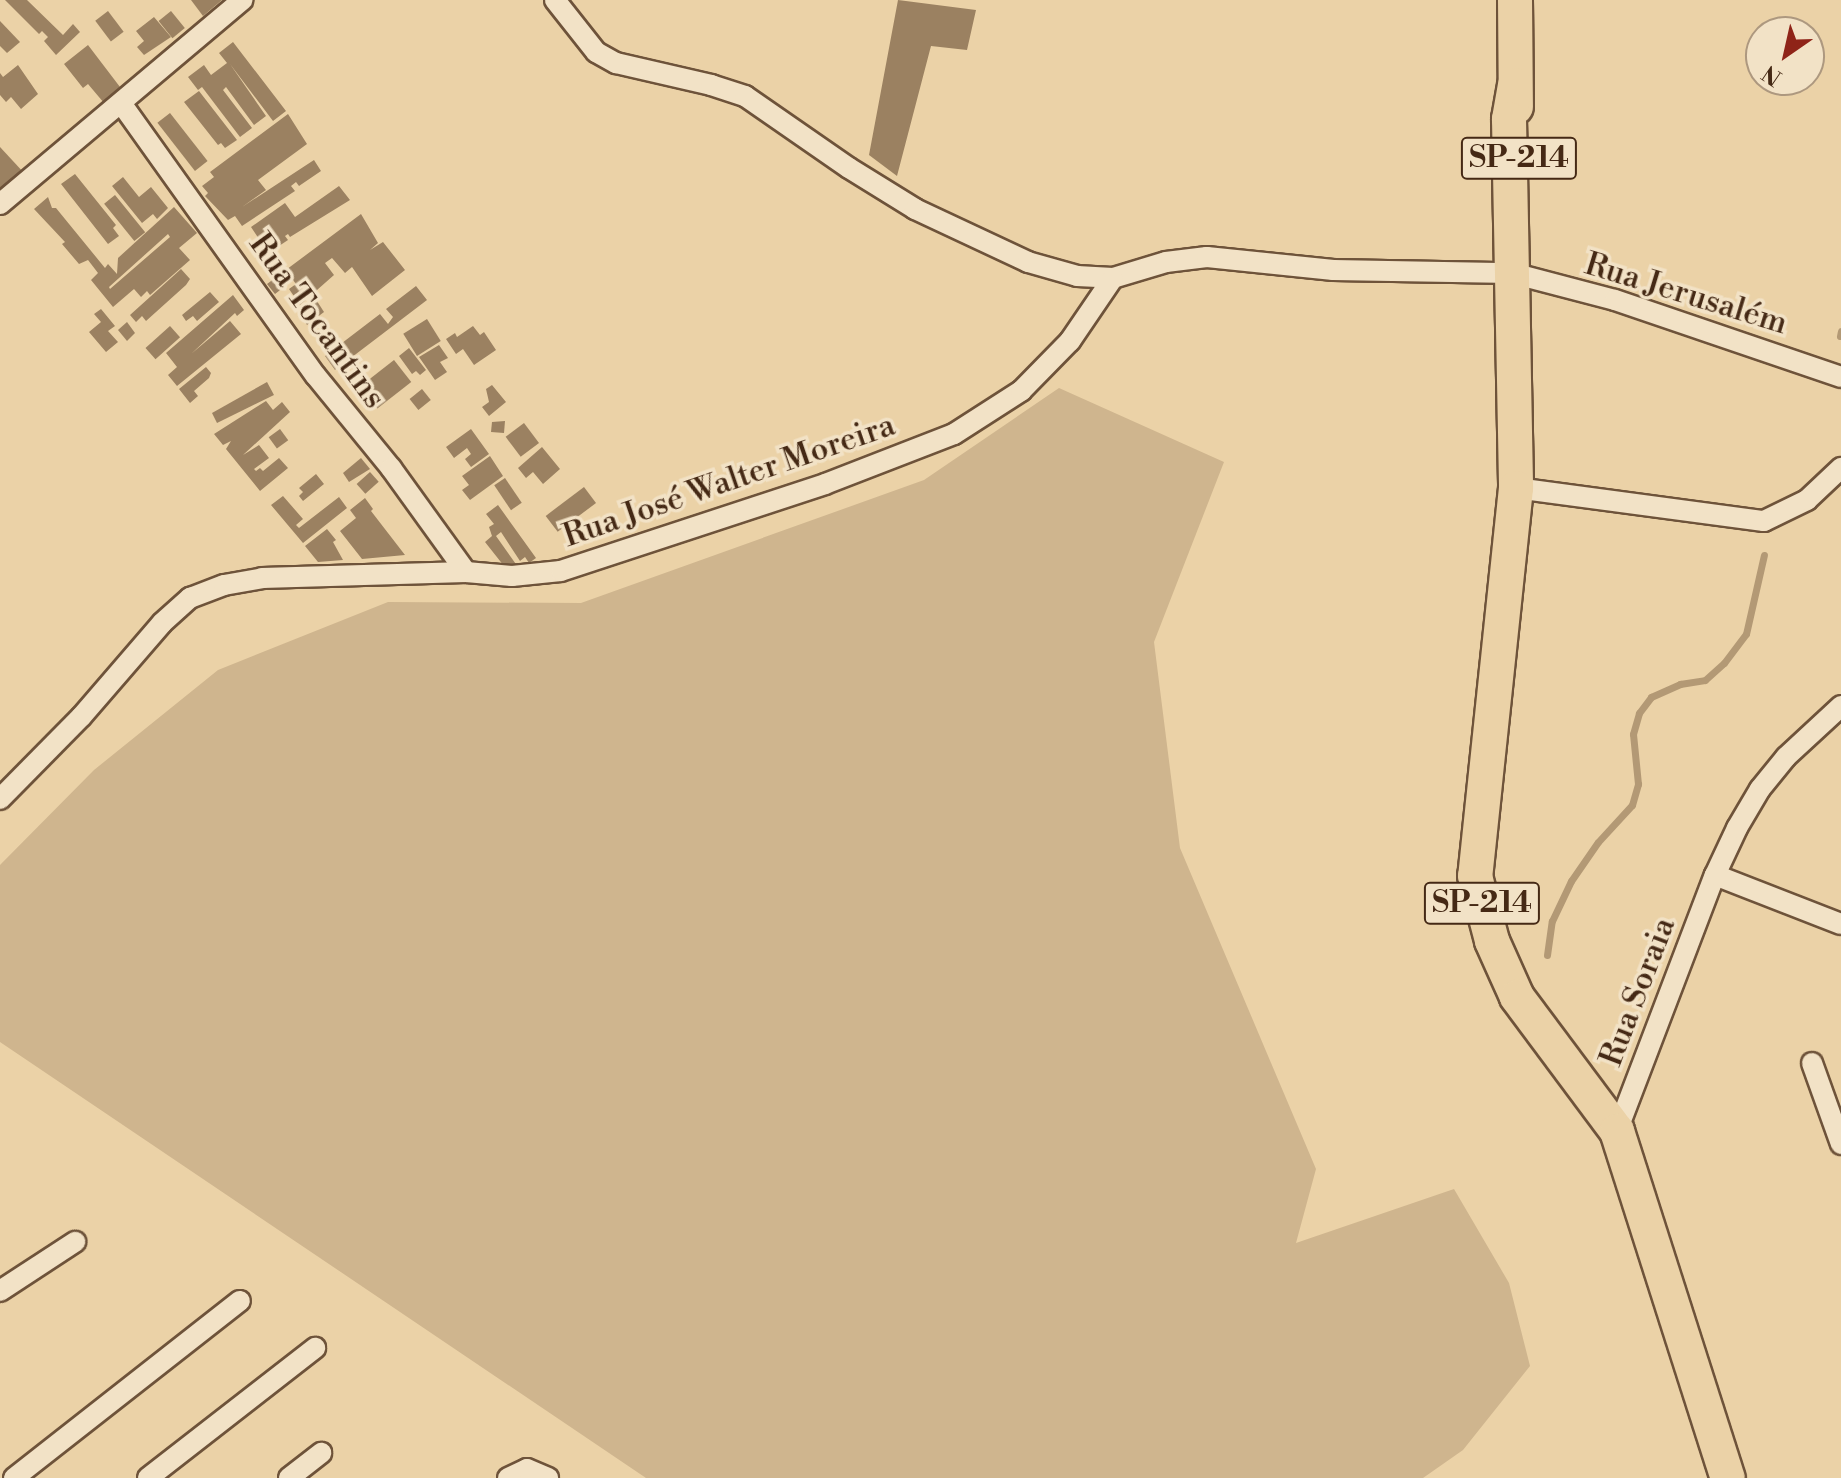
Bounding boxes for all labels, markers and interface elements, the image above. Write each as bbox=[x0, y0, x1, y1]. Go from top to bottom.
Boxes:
north arrow bbox=[1745, 16, 1825, 96]
text: N bbox=[1758, 59, 1787, 91]
road number: SP-214 bbox=[1459, 132, 1579, 184]
street label: Rua Tocantins bbox=[241, 226, 393, 416]
street label: Rua Jerusalém bbox=[1580, 245, 1792, 343]
street label: Rua José Walter Moreira bbox=[558, 406, 900, 556]
road number: SP-214 bbox=[1422, 877, 1542, 929]
street label: Rua Soraia bbox=[1592, 912, 1684, 1072]

